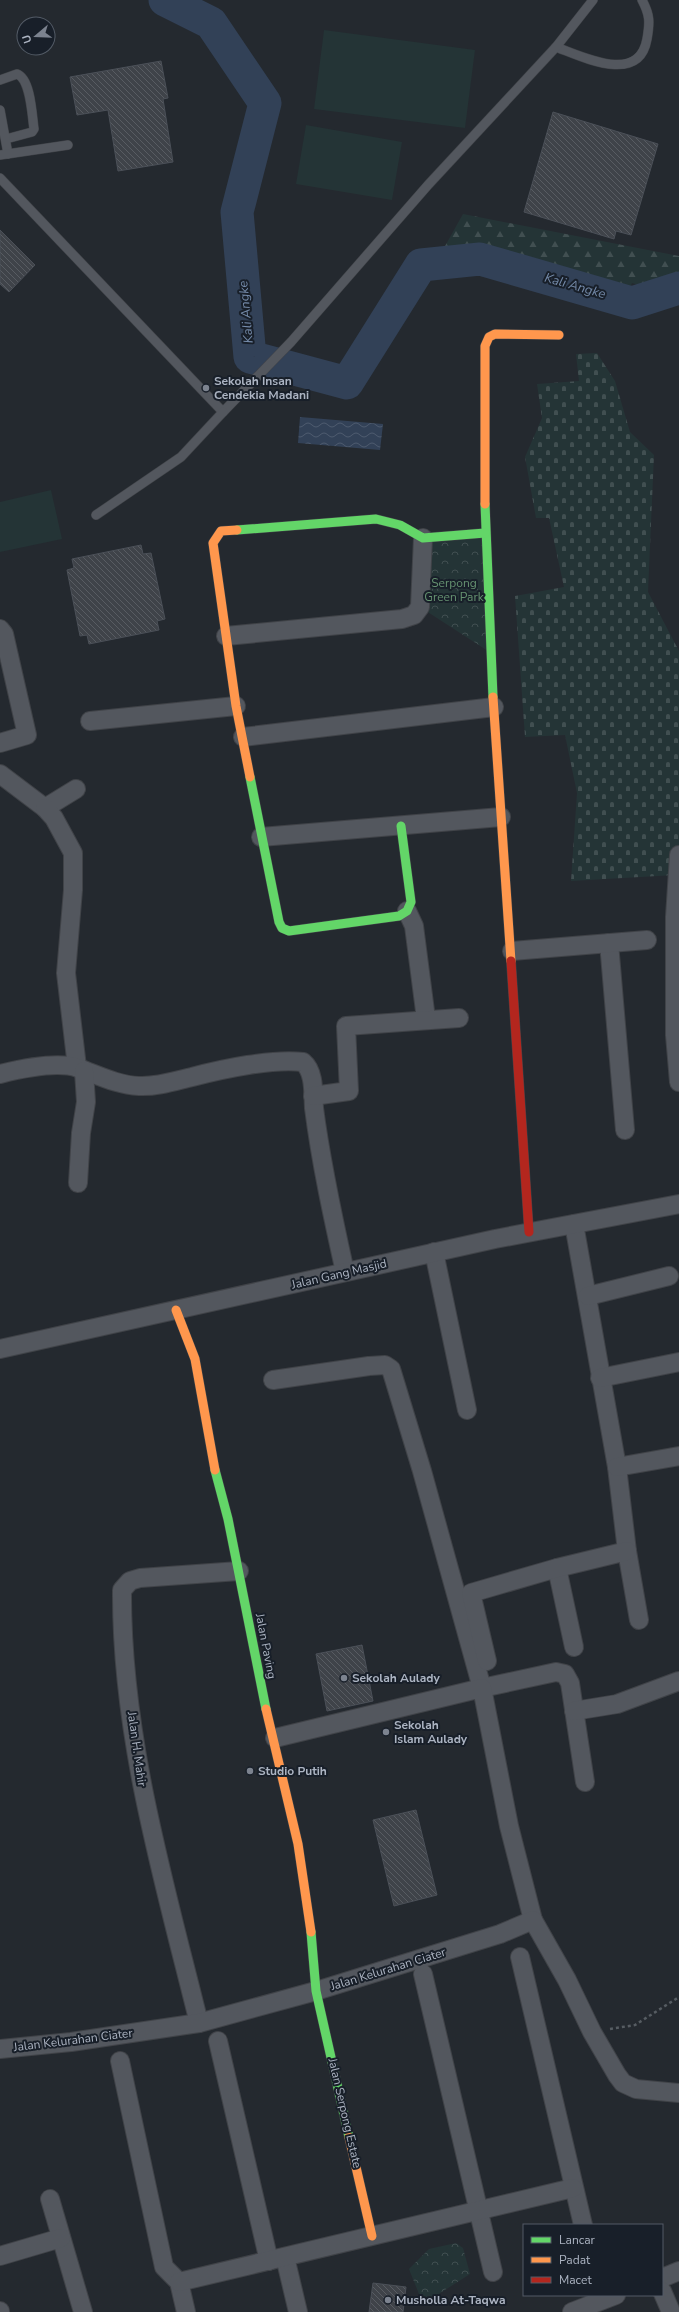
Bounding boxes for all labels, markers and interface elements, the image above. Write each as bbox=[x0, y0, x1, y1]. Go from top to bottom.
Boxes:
north arrow bbox=[16, 16, 56, 56]
text: U bbox=[19, 33, 35, 45]
water label: Kali Angke bbox=[542, 269, 608, 303]
water label: Kali Angke bbox=[234, 280, 258, 344]
place label: Sekolah Insan Cendekia Madani bbox=[214, 373, 309, 403]
marker: Sekolah Insan Cendekia Madani bbox=[201, 383, 211, 393]
park label: Serpong Green Park bbox=[424, 575, 485, 605]
street label: Jalan Gang Masjid bbox=[289, 1255, 388, 1293]
street label: Jalan Paving bbox=[252, 1611, 280, 1680]
place label: Sekolah Aulady bbox=[352, 1670, 440, 1686]
marker: Sekolah Aulady bbox=[339, 1673, 349, 1683]
street label: Jalan H. Mahir bbox=[124, 1709, 150, 1788]
place label: Sekolah Islam Aulady bbox=[394, 1717, 468, 1747]
marker: Sekolah Islam Aulady bbox=[381, 1727, 391, 1737]
place label: Studio Putih bbox=[258, 1763, 327, 1779]
marker: Studio Putih bbox=[245, 1766, 255, 1776]
street label: Jalan Kelurahan Ciater bbox=[327, 1944, 448, 1994]
street label: Jalan Kelurahan Ciater bbox=[12, 2025, 134, 2055]
street label: Jalan Serpong Estate bbox=[324, 2055, 365, 2170]
legend bbox=[523, 2224, 663, 2296]
text: Lancar bbox=[559, 2232, 596, 2248]
text: Padat bbox=[559, 2252, 591, 2268]
text: Macet bbox=[559, 2272, 592, 2288]
place label: Musholla At-Taqwa bbox=[396, 2292, 506, 2308]
marker: Musholla At-Taqwa bbox=[383, 2295, 393, 2305]

